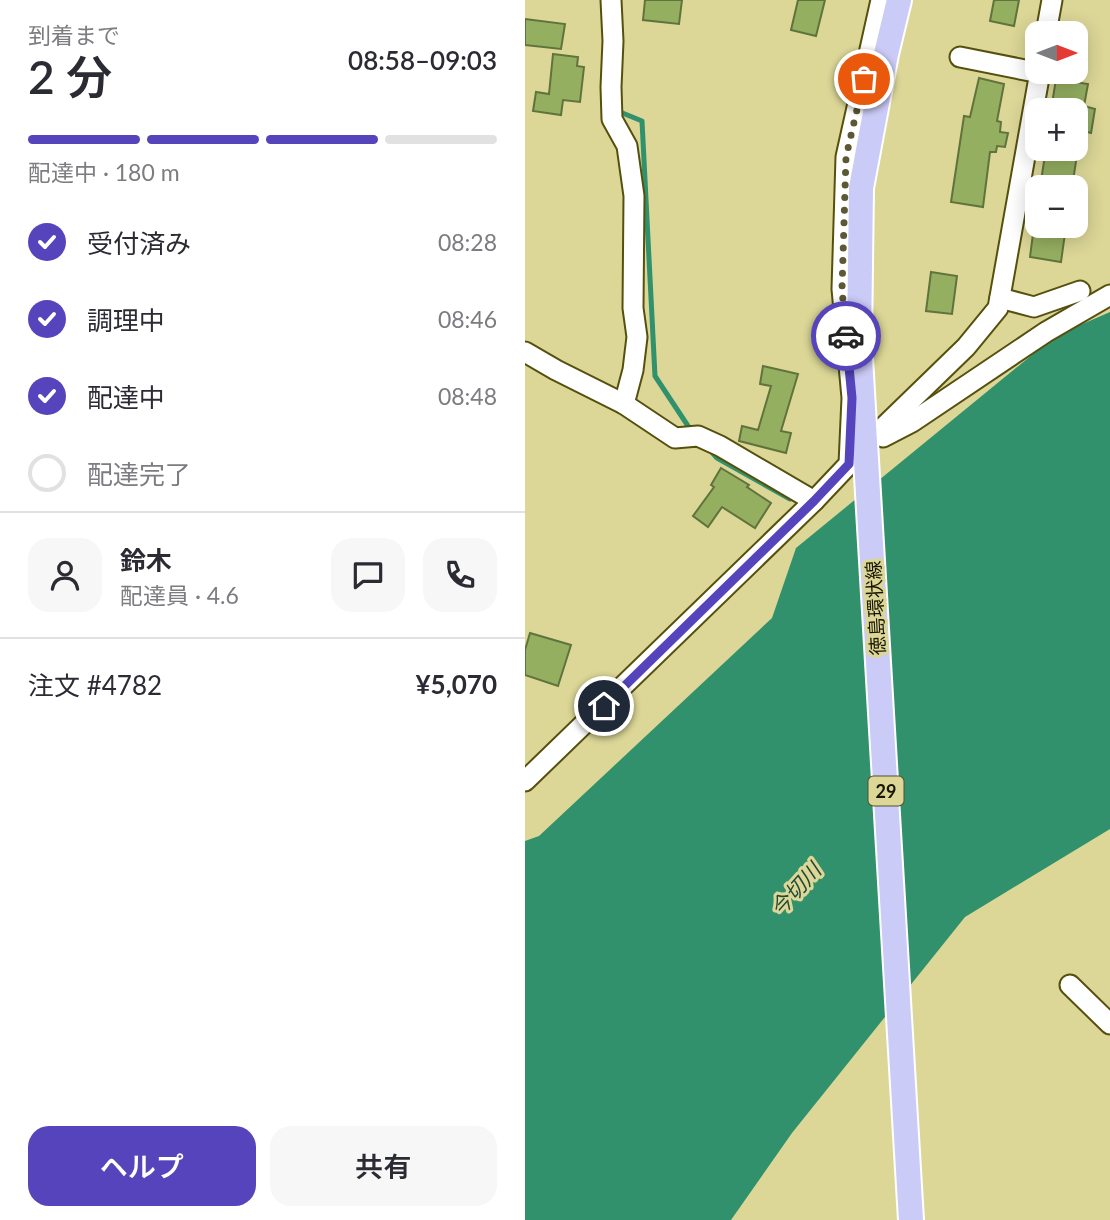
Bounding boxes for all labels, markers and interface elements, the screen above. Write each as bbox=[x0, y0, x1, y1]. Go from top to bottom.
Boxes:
text: 到着まで bbox=[28, 21, 120, 49]
north arrow bbox=[1025, 21, 1089, 84]
map controls bbox=[1025, 21, 1088, 238]
text: 08:58–09:03 bbox=[348, 44, 497, 76]
text: 2 分 bbox=[28, 49, 112, 104]
pin bbox=[834, 49, 894, 109]
icon: bag bbox=[845, 60, 883, 98]
button: + bbox=[1025, 98, 1088, 161]
text: 配達中 · 180 m bbox=[28, 158, 180, 186]
button: − bbox=[1025, 175, 1088, 238]
icon: check bbox=[28, 223, 66, 261]
text: 受付済み bbox=[87, 227, 191, 259]
text: 08:28 bbox=[438, 228, 497, 256]
icon: check bbox=[28, 300, 66, 338]
courier bbox=[811, 301, 881, 371]
text: 調理中 bbox=[87, 304, 165, 336]
text: 08:46 bbox=[438, 305, 497, 333]
icon: car bbox=[827, 317, 865, 355]
icon: check bbox=[28, 377, 66, 415]
text: 配達中 bbox=[87, 381, 165, 413]
text: 08:48 bbox=[438, 382, 497, 410]
text: 配達完了 bbox=[87, 458, 191, 490]
button: person bbox=[28, 538, 102, 612]
button: chat bbox=[331, 538, 405, 612]
button: phone bbox=[423, 538, 497, 612]
text: 鈴木 bbox=[120, 544, 172, 576]
street label: 徳島環状線 bbox=[861, 560, 889, 656]
text: 配達員 · 4.6 bbox=[120, 581, 239, 609]
text: ¥5,070 bbox=[416, 668, 497, 700]
text: 注文 #4782 bbox=[28, 669, 162, 701]
pin bbox=[574, 676, 634, 736]
icon: home bbox=[585, 687, 623, 725]
road number: 29 bbox=[869, 776, 903, 806]
water label: 今切川 bbox=[765, 856, 827, 921]
button: ヘルプ bbox=[28, 1126, 256, 1206]
button: 共有 bbox=[270, 1126, 497, 1206]

